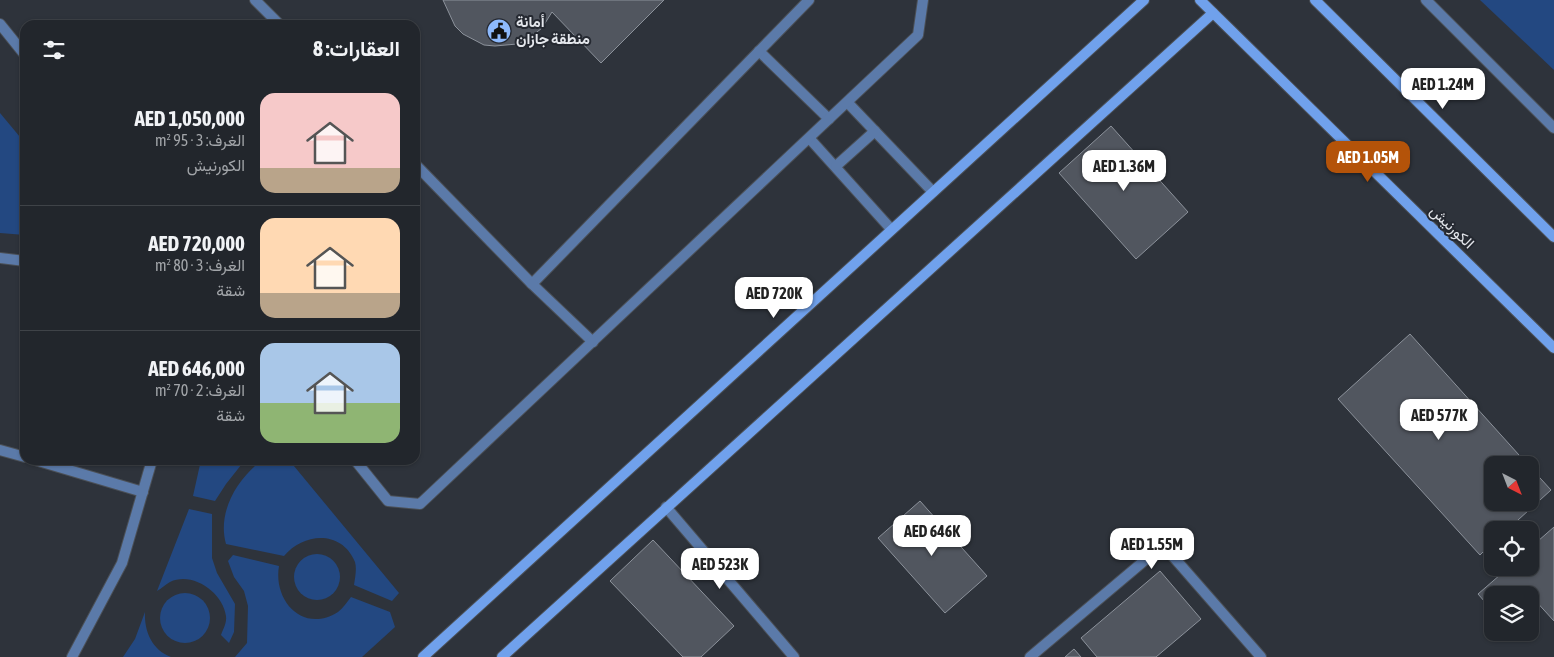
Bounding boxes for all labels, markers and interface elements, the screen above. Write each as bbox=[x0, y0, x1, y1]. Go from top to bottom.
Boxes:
place label: أمانة منطقة جازان bbox=[516, 13, 590, 48]
public building icon: أمانة منطقة جازان bbox=[486, 18, 512, 44]
icon: filters bbox=[40, 36, 68, 64]
text: العقارات: 8 bbox=[313, 36, 400, 60]
pin: AED 1.24M bbox=[1386, 68, 1500, 110]
text: AED 1.24M bbox=[1412, 75, 1474, 93]
text: AED 1,050,000 bbox=[135, 106, 245, 130]
icon: home bbox=[300, 113, 360, 173]
text: الغرف: 3 · 95 m² bbox=[155, 131, 245, 149]
pin: AED 1.05M bbox=[1311, 140, 1425, 183]
text: AED 1.05M bbox=[1337, 148, 1399, 166]
pin: AED 1.36M bbox=[1067, 150, 1181, 192]
text: الكورنيش bbox=[187, 156, 245, 174]
text: AED 1.36M bbox=[1093, 157, 1155, 175]
street label: الكورنيش bbox=[1425, 202, 1478, 253]
text: AED 720,000 bbox=[148, 231, 245, 255]
icon: home bbox=[300, 238, 360, 298]
text: الغرف: 3 · 80 m² bbox=[155, 256, 245, 274]
pin: AED 720K bbox=[722, 276, 826, 319]
text: شقة bbox=[216, 281, 245, 299]
text: AED 720K bbox=[746, 284, 802, 302]
text: AED 646,000 bbox=[148, 356, 245, 380]
icon: home bbox=[300, 363, 360, 423]
text: الغرف: 2 · 70 m² bbox=[155, 381, 245, 399]
pin: AED 577K bbox=[1387, 398, 1491, 441]
text: شقة bbox=[216, 406, 245, 424]
text: AED 577K bbox=[1411, 406, 1467, 424]
north arrow bbox=[1484, 456, 1539, 511]
map controls bbox=[1484, 456, 1539, 641]
pin: AED 646K bbox=[880, 514, 984, 557]
button: locate bbox=[1484, 521, 1539, 576]
text: AED 646K bbox=[904, 522, 960, 540]
pin: AED 1.55M bbox=[1095, 528, 1209, 570]
text: AED 1.55M bbox=[1121, 535, 1183, 553]
pin: AED 523K bbox=[668, 548, 772, 590]
text: AED 523K bbox=[692, 555, 748, 573]
button: layers bbox=[1484, 586, 1539, 641]

